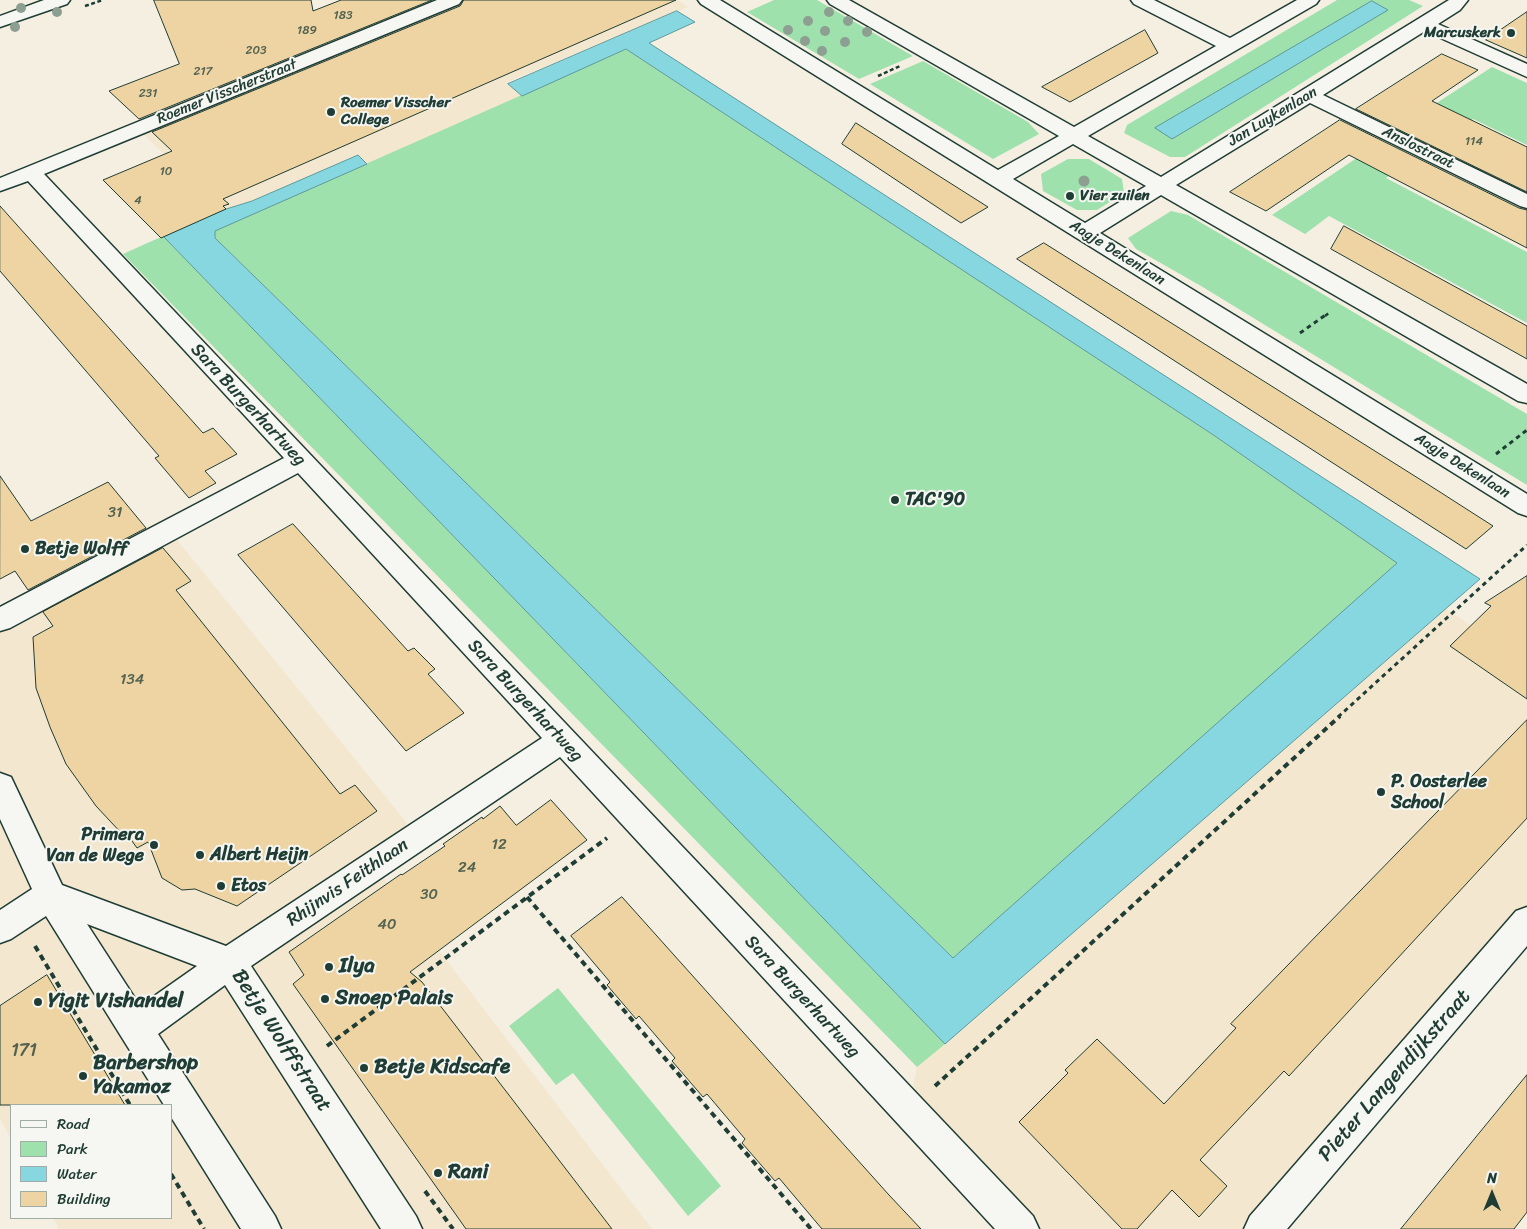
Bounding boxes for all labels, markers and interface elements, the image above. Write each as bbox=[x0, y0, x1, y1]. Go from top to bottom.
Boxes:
house number: 183 bbox=[334, 9, 352, 23]
house number: 189 bbox=[297, 24, 317, 38]
place label: Marcuskerk bbox=[1424, 24, 1501, 42]
marker: Marcuskerk bbox=[1505, 27, 1517, 39]
house number: 203 bbox=[245, 44, 267, 58]
street label: Roemer Visscherstraat bbox=[154, 56, 300, 128]
house number: 217 bbox=[194, 65, 212, 79]
street label: Jan Luykenlaan bbox=[1225, 83, 1321, 151]
house number: 231 bbox=[139, 87, 157, 101]
place label: Roemer Visscher College bbox=[341, 94, 450, 129]
marker: Roemer Visscher College bbox=[325, 106, 337, 118]
street label: Anslostraat bbox=[1379, 123, 1457, 173]
house number: 114 bbox=[1465, 135, 1483, 149]
house number: 10 bbox=[160, 165, 172, 179]
place label: Vier zuilen bbox=[1080, 187, 1150, 205]
marker: Vier zuilen bbox=[1064, 190, 1076, 202]
house number: 4 bbox=[134, 194, 142, 208]
street label: Aagje Dekenlaan bbox=[1066, 216, 1168, 290]
street label: Sara Burgerhartweg bbox=[186, 339, 310, 471]
street label: Aagje Dekenlaan bbox=[1411, 429, 1513, 503]
place label: TAC'90 bbox=[905, 489, 965, 511]
marker: TAC'90 bbox=[889, 494, 901, 506]
house number: 31 bbox=[108, 504, 122, 522]
place label: Betje Wolff bbox=[35, 538, 127, 560]
marker: Betje Wolff bbox=[19, 543, 31, 555]
street label: Sara Burgerhartweg bbox=[463, 635, 587, 767]
house number: 134 bbox=[120, 671, 144, 689]
place label: P. Oosterlee School bbox=[1391, 771, 1487, 814]
marker: P. Oosterlee School bbox=[1375, 786, 1387, 798]
place label: Primera Van de Wege bbox=[46, 824, 144, 866]
street label: Rhijnvis Feithlaan bbox=[283, 834, 413, 932]
house number: 12 bbox=[491, 836, 507, 854]
marker: Primera Van de Wege bbox=[148, 839, 160, 851]
place label: Albert Heijn bbox=[210, 844, 308, 866]
marker: Albert Heijn bbox=[194, 849, 206, 861]
house number: 24 bbox=[458, 859, 476, 877]
place label: Etos bbox=[231, 875, 266, 897]
marker: Etos bbox=[215, 880, 227, 892]
house number: 30 bbox=[420, 886, 438, 904]
house number: 40 bbox=[378, 916, 396, 934]
street label: Sara Burgerhartweg bbox=[740, 931, 864, 1063]
place label: Ilya bbox=[339, 954, 375, 980]
marker: Ilya bbox=[323, 961, 335, 973]
street label: Betje Wolffstraat bbox=[226, 965, 336, 1117]
street label: Pieter Langendijkstraat bbox=[1313, 985, 1477, 1167]
place label: Snoep Palais bbox=[335, 986, 453, 1012]
place label: Yigit Vishandel bbox=[48, 989, 183, 1015]
marker: Snoep Palais bbox=[319, 993, 331, 1005]
marker: Yigit Vishandel bbox=[32, 996, 44, 1008]
house number: 171 bbox=[11, 1040, 37, 1062]
place label: Barbershop Yakamoz bbox=[93, 1051, 198, 1101]
place label: Betje Kidscafe bbox=[374, 1055, 510, 1081]
marker: Betje Kidscafe bbox=[358, 1062, 370, 1074]
marker: Barbershop Yakamoz bbox=[77, 1070, 89, 1082]
legend bbox=[10, 1104, 172, 1219]
text: Road bbox=[57, 1111, 89, 1137]
text: Park bbox=[57, 1136, 88, 1162]
place label: Rani bbox=[448, 1160, 488, 1186]
text: Water bbox=[57, 1161, 97, 1187]
text: N bbox=[1487, 1166, 1497, 1191]
marker: Rani bbox=[432, 1167, 444, 1179]
north arrow bbox=[1467, 1169, 1517, 1219]
text: Building bbox=[57, 1186, 111, 1212]

